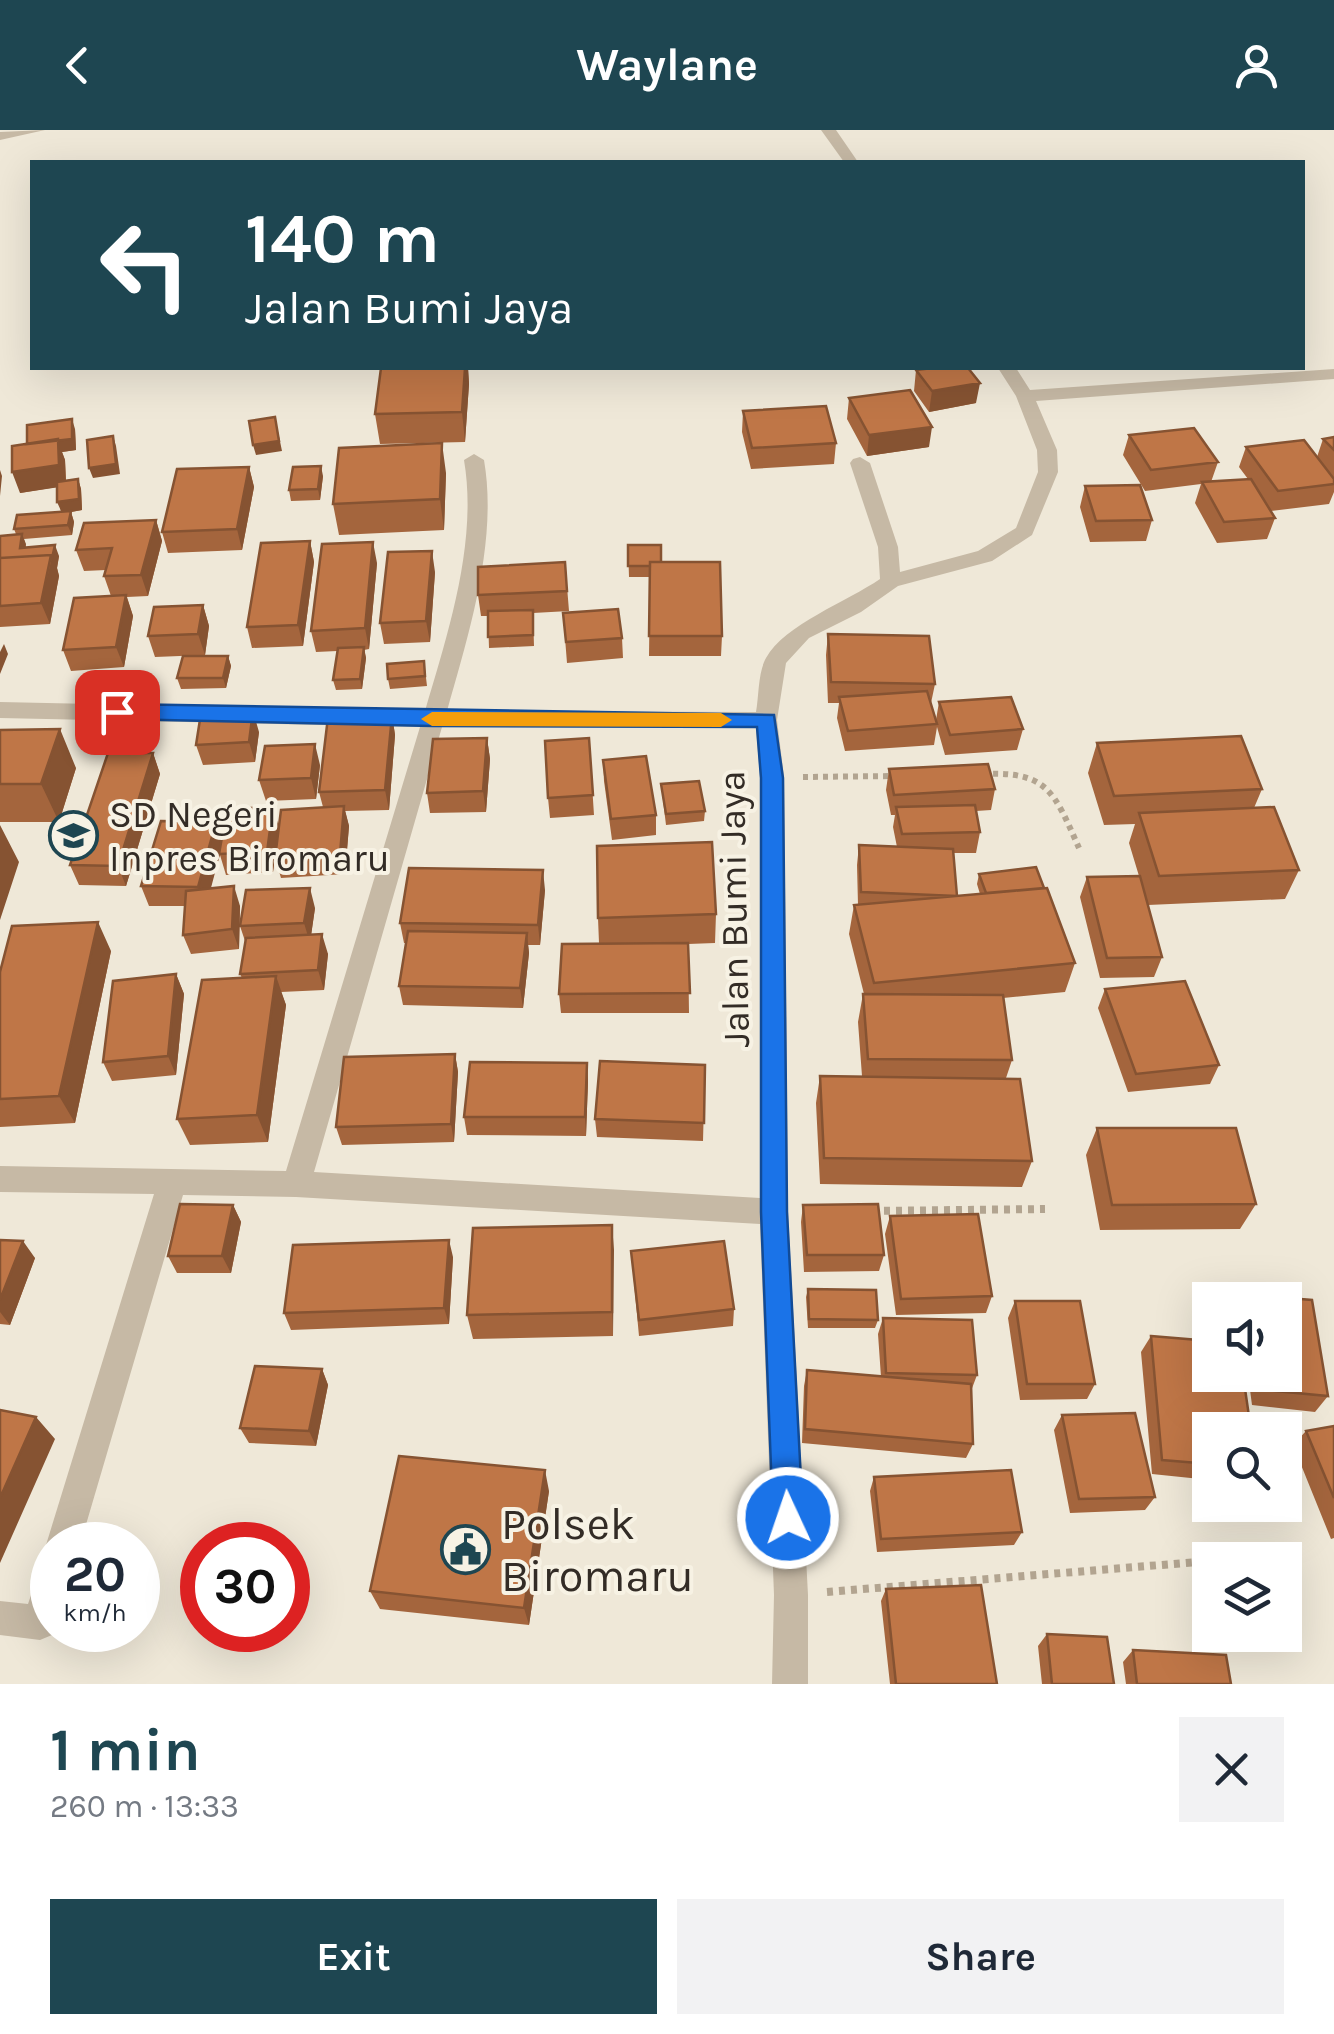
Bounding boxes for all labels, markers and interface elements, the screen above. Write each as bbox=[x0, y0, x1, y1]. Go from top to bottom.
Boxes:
icon: back bbox=[50, 38, 105, 93]
icon: person bbox=[1229, 38, 1284, 93]
text: Waylane bbox=[576, 39, 758, 91]
text: 140 m bbox=[245, 198, 440, 280]
icon: left bbox=[80, 200, 210, 330]
text: Jalan Bumi Jaya bbox=[245, 282, 573, 334]
pin bbox=[75, 670, 160, 755]
icon: arrive bbox=[90, 685, 145, 740]
street label: Jalan Bumi Jaya bbox=[709, 770, 759, 1048]
place label: SD Negeri Inpres Biromaru bbox=[109, 792, 390, 881]
school or university icon: SD Negeri Inpres Biromaru bbox=[48, 810, 100, 862]
map controls bbox=[1192, 1282, 1302, 1652]
button: sound bbox=[1192, 1282, 1302, 1392]
button: search bbox=[1192, 1412, 1302, 1522]
position arrow bbox=[736, 1466, 840, 1570]
place label: Polsek Biromaru bbox=[501, 1498, 694, 1602]
speed limit sign: 30 bbox=[180, 1522, 310, 1652]
public building icon: Polsek Biromaru bbox=[440, 1524, 492, 1576]
button: layers bbox=[1192, 1542, 1302, 1652]
text: 20 bbox=[64, 1545, 126, 1604]
text: km/h bbox=[63, 1598, 127, 1627]
text: 1 min bbox=[50, 1715, 201, 1785]
button: close bbox=[1179, 1717, 1284, 1822]
text: 260 m · 13:33 bbox=[50, 1788, 239, 1825]
button: Exit bbox=[50, 1899, 657, 2014]
button: Share bbox=[677, 1899, 1284, 2014]

